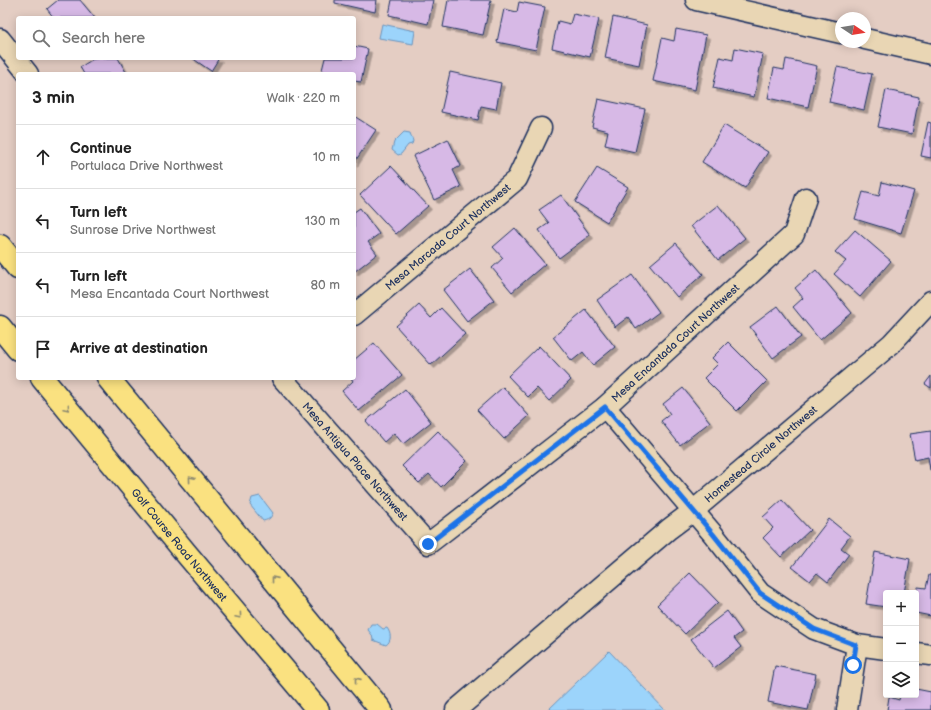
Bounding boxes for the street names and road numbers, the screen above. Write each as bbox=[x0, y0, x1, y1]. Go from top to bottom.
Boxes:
street label: Mesa Marcada Court Northwest bbox=[382, 180, 513, 293]
street label: Mesa Encantada Court Northwest bbox=[609, 281, 742, 404]
street label: Mesa Antigua Place Northwest bbox=[300, 400, 411, 524]
street label: Homestead Circle Northwest bbox=[702, 402, 820, 505]
street label: Golf Course Road Northwest bbox=[129, 486, 230, 604]

